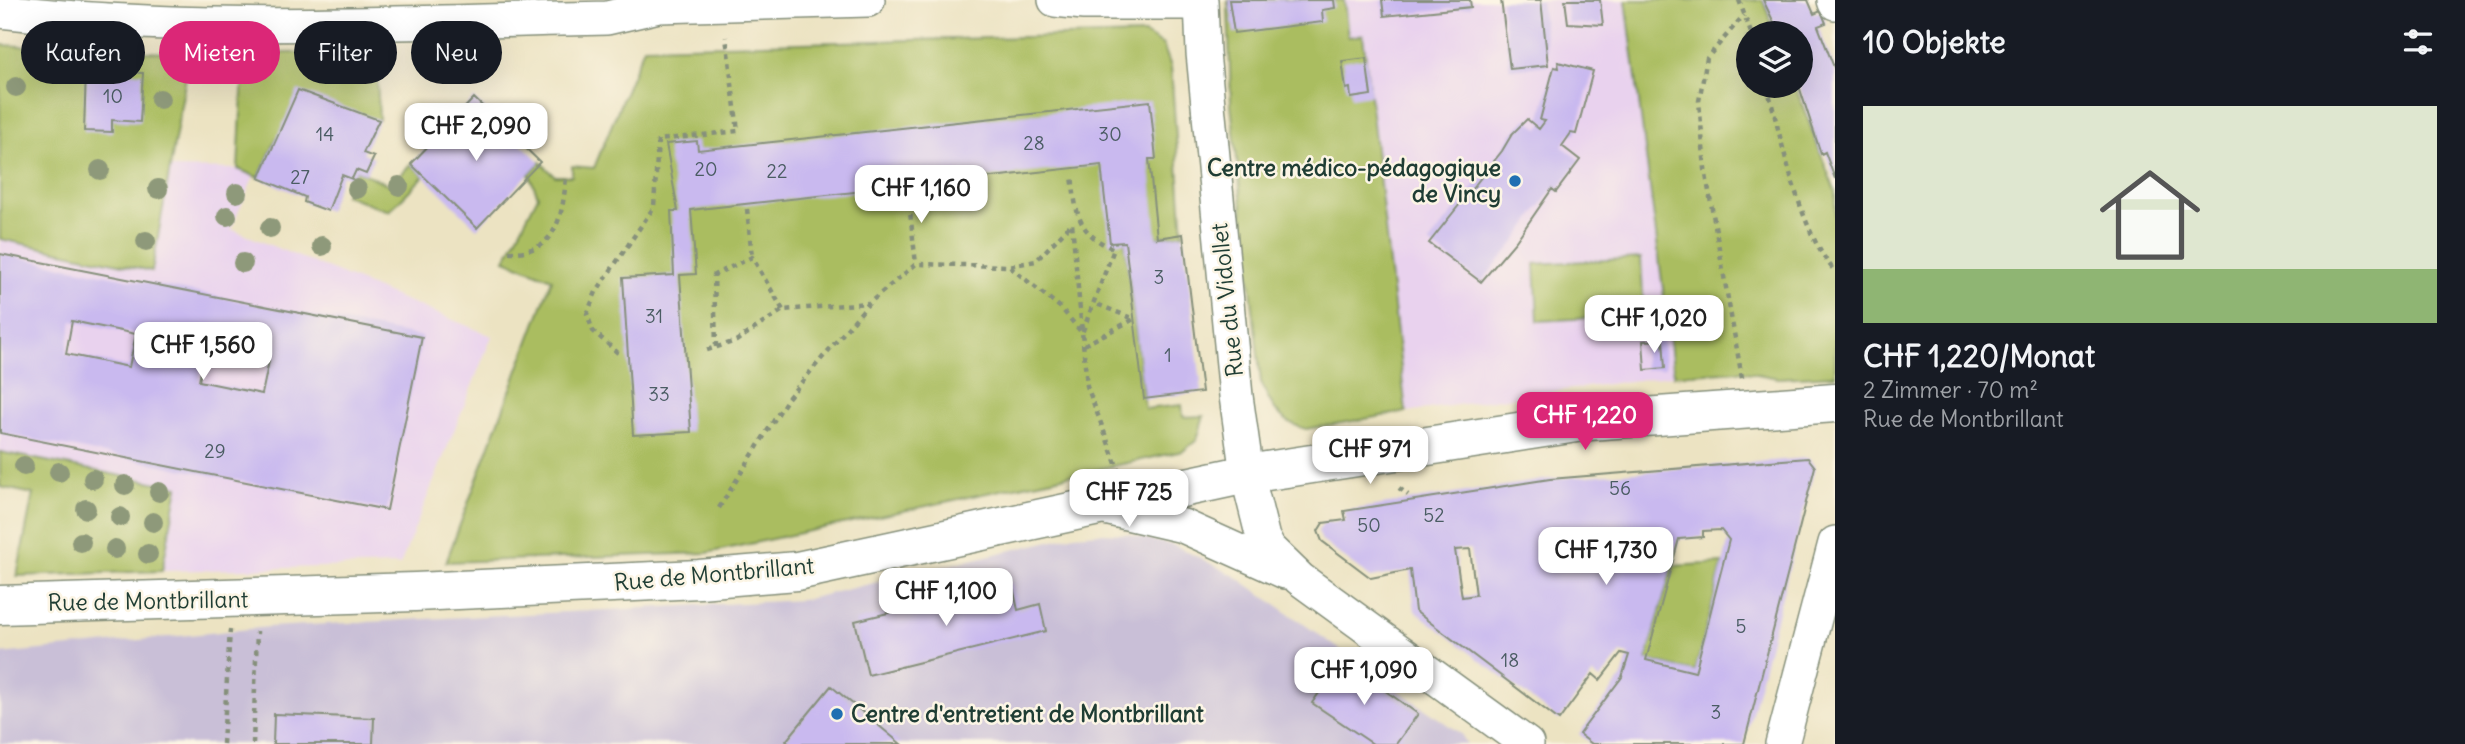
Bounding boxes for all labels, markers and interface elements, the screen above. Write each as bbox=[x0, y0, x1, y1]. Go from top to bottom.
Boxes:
chip: Kaufen bbox=[21, 21, 145, 84]
chip: Mieten bbox=[159, 21, 280, 84]
chip: Filter bbox=[294, 21, 397, 84]
chip: Neu bbox=[411, 21, 502, 84]
map controls bbox=[1736, 21, 1813, 98]
button: layers bbox=[1736, 21, 1813, 98]
text: 10 Objekte bbox=[1863, 23, 2006, 61]
icon: filters bbox=[2399, 23, 2437, 61]
house number: 10 bbox=[103, 84, 123, 108]
pin: CHF 2,090 bbox=[396, 104, 556, 163]
text: CHF 2,090 bbox=[421, 111, 531, 140]
house number: 14 bbox=[316, 122, 334, 146]
house number: 30 bbox=[1098, 122, 1122, 146]
house number: 28 bbox=[1023, 131, 1045, 155]
icon: home bbox=[2087, 152, 2213, 278]
place label: Centre médico-pédagogique de Vincy bbox=[1207, 153, 1501, 208]
house number: 20 bbox=[695, 157, 717, 181]
house number: 22 bbox=[767, 159, 787, 183]
house number: 27 bbox=[290, 165, 310, 189]
pin: CHF 1,160 bbox=[841, 166, 1001, 225]
text: CHF 1,160 bbox=[871, 173, 971, 202]
marker: Centre médico-pédagogique de Vincy bbox=[1507, 173, 1523, 189]
street label: Rue du Vidollet bbox=[1204, 221, 1249, 378]
house number: 3 bbox=[1154, 265, 1164, 289]
pin: CHF 1,020 bbox=[1574, 296, 1734, 355]
text: CHF 1,020 bbox=[1601, 303, 1707, 332]
house number: 31 bbox=[645, 304, 663, 328]
pin: CHF 1,560 bbox=[123, 322, 283, 382]
text: CHF 1,560 bbox=[150, 330, 256, 359]
text: CHF 1,220/Monat bbox=[1863, 337, 2095, 375]
house number: 1 bbox=[1164, 343, 1172, 367]
text: 2 Zimmer · 70 m² bbox=[1863, 375, 2038, 404]
house number: 33 bbox=[648, 382, 670, 406]
pin: CHF 1,220 bbox=[1505, 392, 1665, 452]
text: CHF 1,220 bbox=[1533, 400, 1637, 429]
text: Rue de Montbrillant bbox=[1863, 404, 2064, 433]
pin: CHF 971 bbox=[1305, 426, 1435, 486]
text: CHF 971 bbox=[1328, 434, 1412, 463]
house number: 29 bbox=[204, 439, 226, 463]
pin: CHF 725 bbox=[1064, 470, 1194, 529]
house number: 56 bbox=[1609, 476, 1631, 500]
text: CHF 725 bbox=[1085, 477, 1173, 506]
house number: 52 bbox=[1423, 503, 1445, 527]
house number: 50 bbox=[1357, 513, 1381, 537]
pin: CHF 1,730 bbox=[1526, 528, 1686, 587]
text: CHF 1,730 bbox=[1554, 535, 1658, 564]
street label: Rue de Montbrillant bbox=[613, 550, 815, 597]
pin: CHF 1,100 bbox=[866, 568, 1026, 628]
text: CHF 1,100 bbox=[895, 576, 997, 605]
street label: Rue de Montbrillant bbox=[47, 584, 249, 617]
house number: 5 bbox=[1736, 614, 1746, 638]
pin: CHF 1,090 bbox=[1284, 648, 1444, 707]
house number: 18 bbox=[1501, 648, 1519, 672]
text: CHF 1,090 bbox=[1310, 655, 1418, 684]
place label: Centre d'entretient de Montbrillant bbox=[851, 699, 1204, 728]
house number: 3 bbox=[1711, 700, 1721, 724]
marker: Centre d'entretient de Montbrillant bbox=[829, 706, 845, 722]

